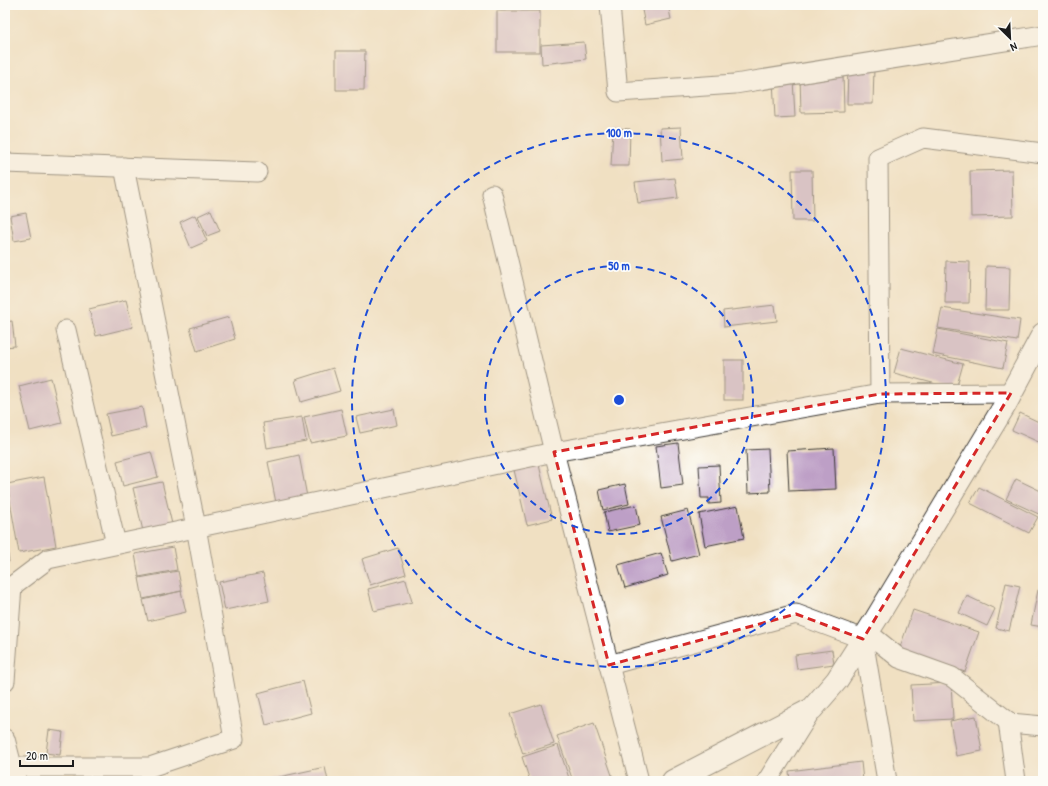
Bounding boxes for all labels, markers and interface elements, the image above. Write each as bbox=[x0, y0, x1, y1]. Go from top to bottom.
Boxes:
north arrow bbox=[990, 18, 1030, 58]
text: N bbox=[1008, 40, 1020, 55]
text: 100 m bbox=[606, 124, 632, 141]
text: 50 m bbox=[608, 257, 630, 274]
centre of rings bbox=[612, 393, 626, 407]
scale bar bbox=[20, 742, 73, 768]
text: 20 m bbox=[26, 747, 48, 764]

